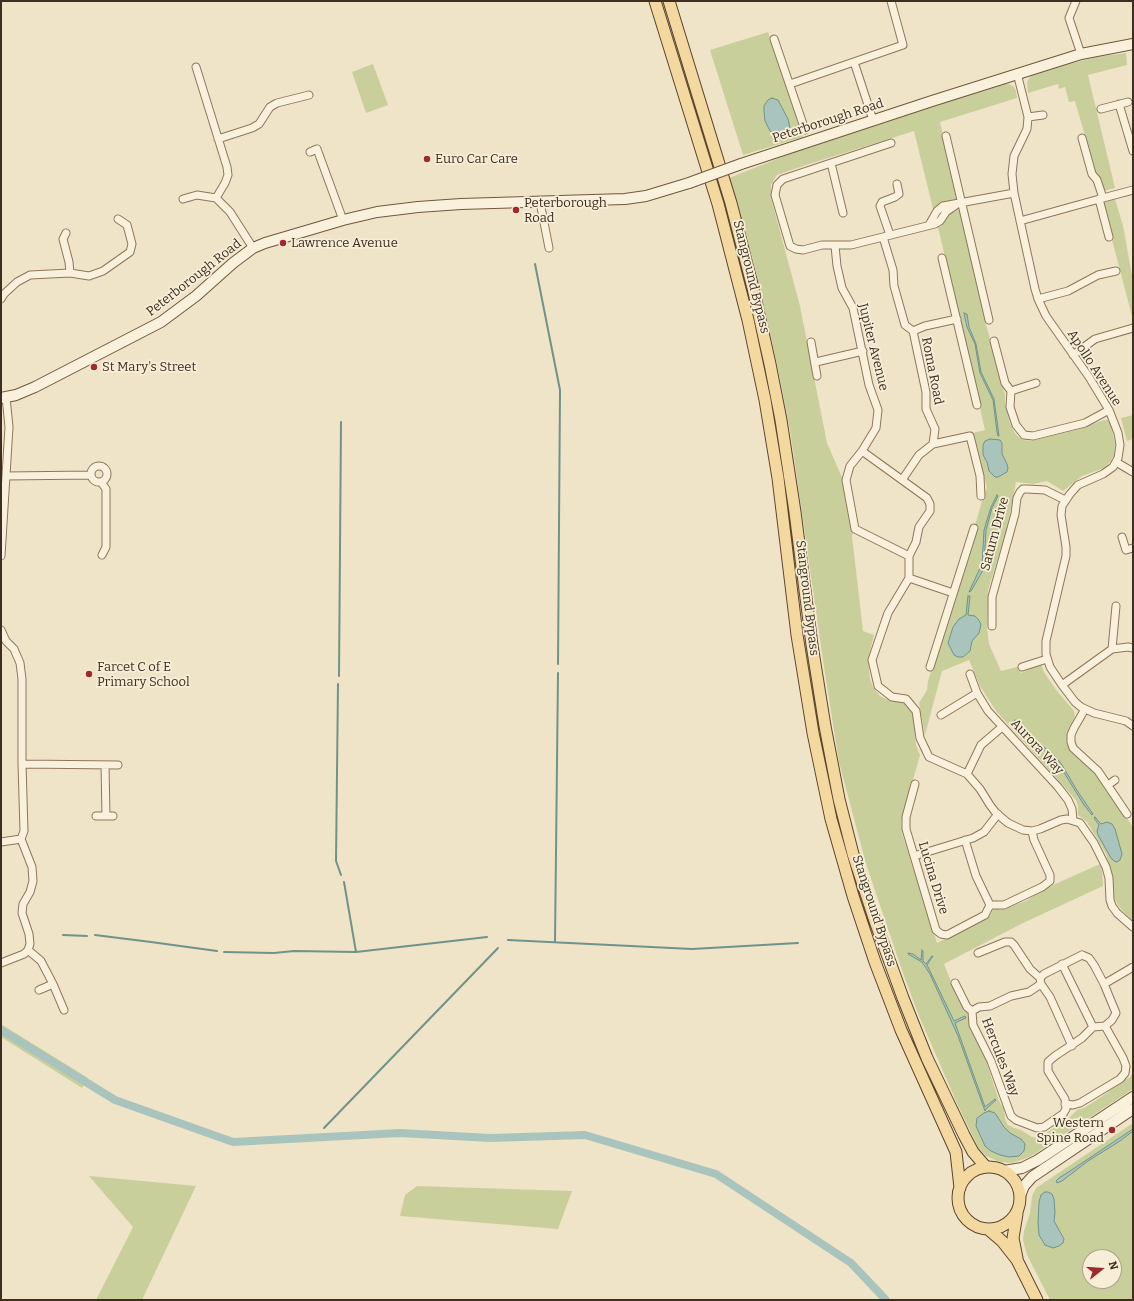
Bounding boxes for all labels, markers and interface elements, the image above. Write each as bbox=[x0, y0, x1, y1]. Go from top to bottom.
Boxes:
street label: Peterborough Road bbox=[770, 96, 886, 146]
place label: Euro Car Care bbox=[435, 151, 518, 167]
marker: Euro Car Care bbox=[422, 154, 432, 164]
place label: Peterborough Road bbox=[524, 195, 607, 226]
marker: Peterborough Road bbox=[511, 205, 521, 215]
street label: Stanground Bypass bbox=[729, 219, 773, 335]
place label: Lawrence Avenue bbox=[291, 235, 398, 251]
street label: Peterborough Road bbox=[143, 236, 245, 320]
marker: Lawrence Avenue bbox=[278, 238, 288, 248]
street label: Jupiter Avenue bbox=[855, 302, 891, 392]
street label: Apollo Avenue bbox=[1064, 327, 1124, 409]
street label: Roma Road bbox=[918, 336, 946, 406]
place label: St Mary's Street bbox=[102, 359, 196, 375]
marker: St Mary's Street bbox=[89, 362, 99, 372]
street label: Saturn Drive bbox=[978, 495, 1012, 573]
street label: Stanground Bypass bbox=[792, 539, 822, 657]
place label: Farcet C of E Primary School bbox=[97, 659, 190, 690]
marker: Farcet C of E Primary School bbox=[84, 669, 94, 679]
street label: Aurora Way bbox=[1007, 716, 1067, 778]
street label: Lucina Drive bbox=[915, 840, 951, 916]
street label: Stanground Bypass bbox=[849, 853, 899, 969]
street label: Hercules Way bbox=[978, 1016, 1022, 1098]
place label: Western Spine Road bbox=[1036, 1115, 1104, 1146]
marker: Western Spine Road bbox=[1107, 1125, 1117, 1135]
north arrow bbox=[1082, 1249, 1122, 1289]
text: N bbox=[1106, 1260, 1120, 1272]

